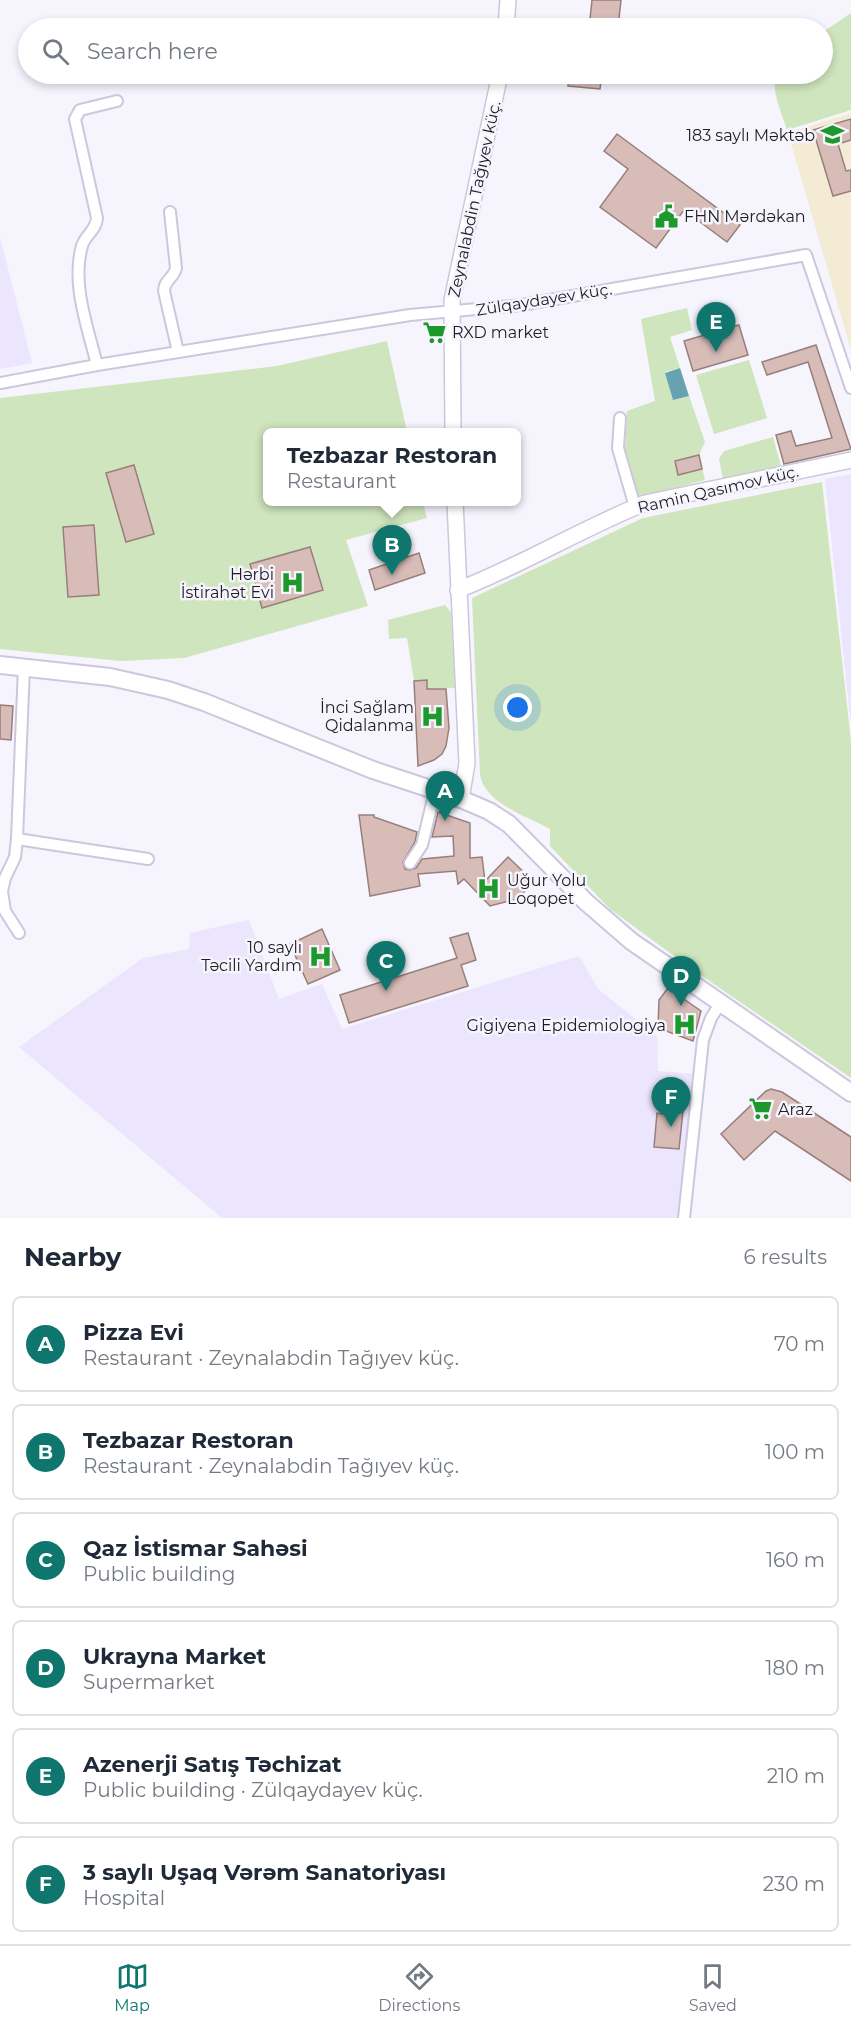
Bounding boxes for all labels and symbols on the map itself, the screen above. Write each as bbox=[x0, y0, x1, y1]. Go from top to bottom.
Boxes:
street label: Zeynalabdin Tağıyev küç. bbox=[444, 99, 505, 299]
school or university icon: 183 saylı Məktəb bbox=[820, 122, 846, 148]
place label: 183 saylı Məktəb bbox=[686, 126, 815, 145]
public building icon: FHN Mərdəkan bbox=[653, 203, 679, 229]
place label: FHN Mərdəkan bbox=[684, 207, 806, 226]
street label: Zülqaydayev küç. bbox=[475, 279, 613, 320]
pin: E bbox=[696, 302, 736, 352]
supermarket icon: RXD market bbox=[421, 319, 447, 345]
place label: RXD market bbox=[452, 323, 549, 342]
street label: Ramin Qasımov küç. bbox=[636, 462, 800, 517]
pin: B bbox=[372, 526, 412, 575]
place label: Hərbi İstirahət Evi bbox=[181, 565, 274, 602]
hospital icon: Hərbi İstirahət Evi bbox=[279, 570, 305, 596]
your location bbox=[503, 693, 532, 722]
place label: İnci Sağlam Qidalanma bbox=[320, 698, 414, 735]
hospital icon: İnci Sağlam Qidalanma bbox=[419, 703, 445, 729]
pin: A bbox=[426, 772, 464, 821]
place label: Uğur Yolu Loqopet bbox=[507, 871, 586, 908]
hospital icon: Uğur Yolu Loqopet bbox=[476, 876, 502, 902]
place label: 10 saylı Təcili Yardım bbox=[201, 938, 302, 975]
pin: C bbox=[366, 942, 406, 991]
hospital icon: 10 saylı Təcili Yardım bbox=[307, 943, 333, 969]
pin: D bbox=[662, 956, 700, 1006]
hospital icon: Gigiyena Epidemiologiya bbox=[671, 1012, 697, 1038]
place label: Gigiyena Epidemiologiya bbox=[467, 1016, 666, 1035]
pin: F bbox=[652, 1078, 690, 1127]
supermarket icon: Araz bbox=[747, 1096, 773, 1122]
place label: Araz bbox=[778, 1100, 813, 1119]

